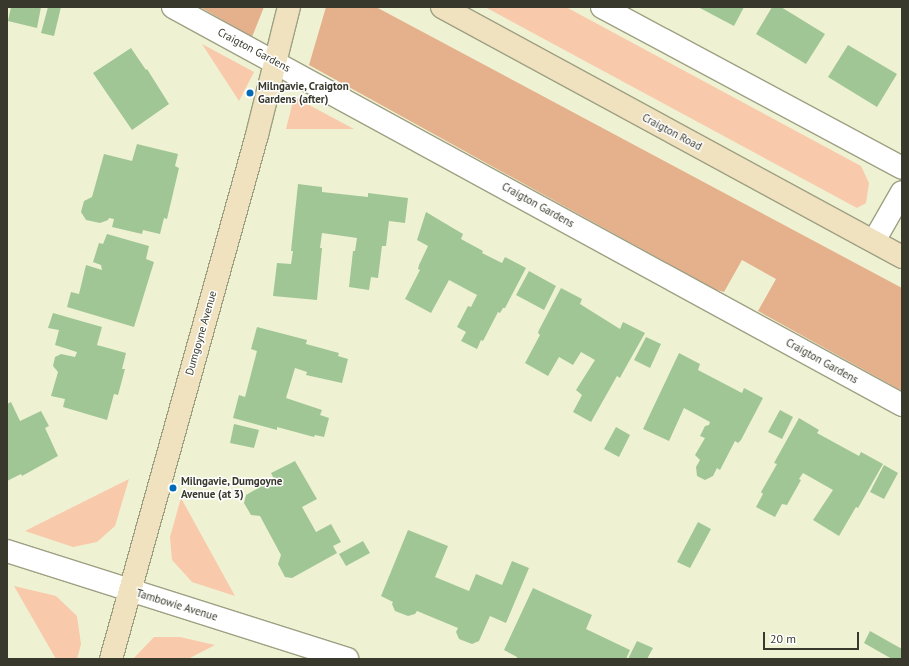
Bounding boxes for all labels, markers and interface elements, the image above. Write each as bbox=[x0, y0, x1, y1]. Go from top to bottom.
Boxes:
street label: Craigton Gardens bbox=[215, 25, 293, 75]
place label: Milngavie, Craigton Gardens (after) bbox=[258, 80, 350, 106]
marker: Milngavie, Craigton Gardens (after) bbox=[245, 88, 255, 98]
street label: Craigton Road bbox=[640, 111, 704, 153]
street label: Craigton Gardens bbox=[500, 180, 576, 230]
street label: Dumgoyne Avenue bbox=[183, 289, 219, 377]
street label: Craigton Gardens bbox=[784, 336, 860, 386]
place label: Milngavie, Dumgoyne Avenue (at 3) bbox=[181, 475, 283, 501]
marker: Milngavie, Dumgoyne Avenue (at 3) bbox=[168, 483, 178, 493]
street label: Tambowie Avenue bbox=[134, 586, 220, 624]
scale bar bbox=[765, 624, 861, 650]
text: 20 m bbox=[770, 631, 796, 646]

